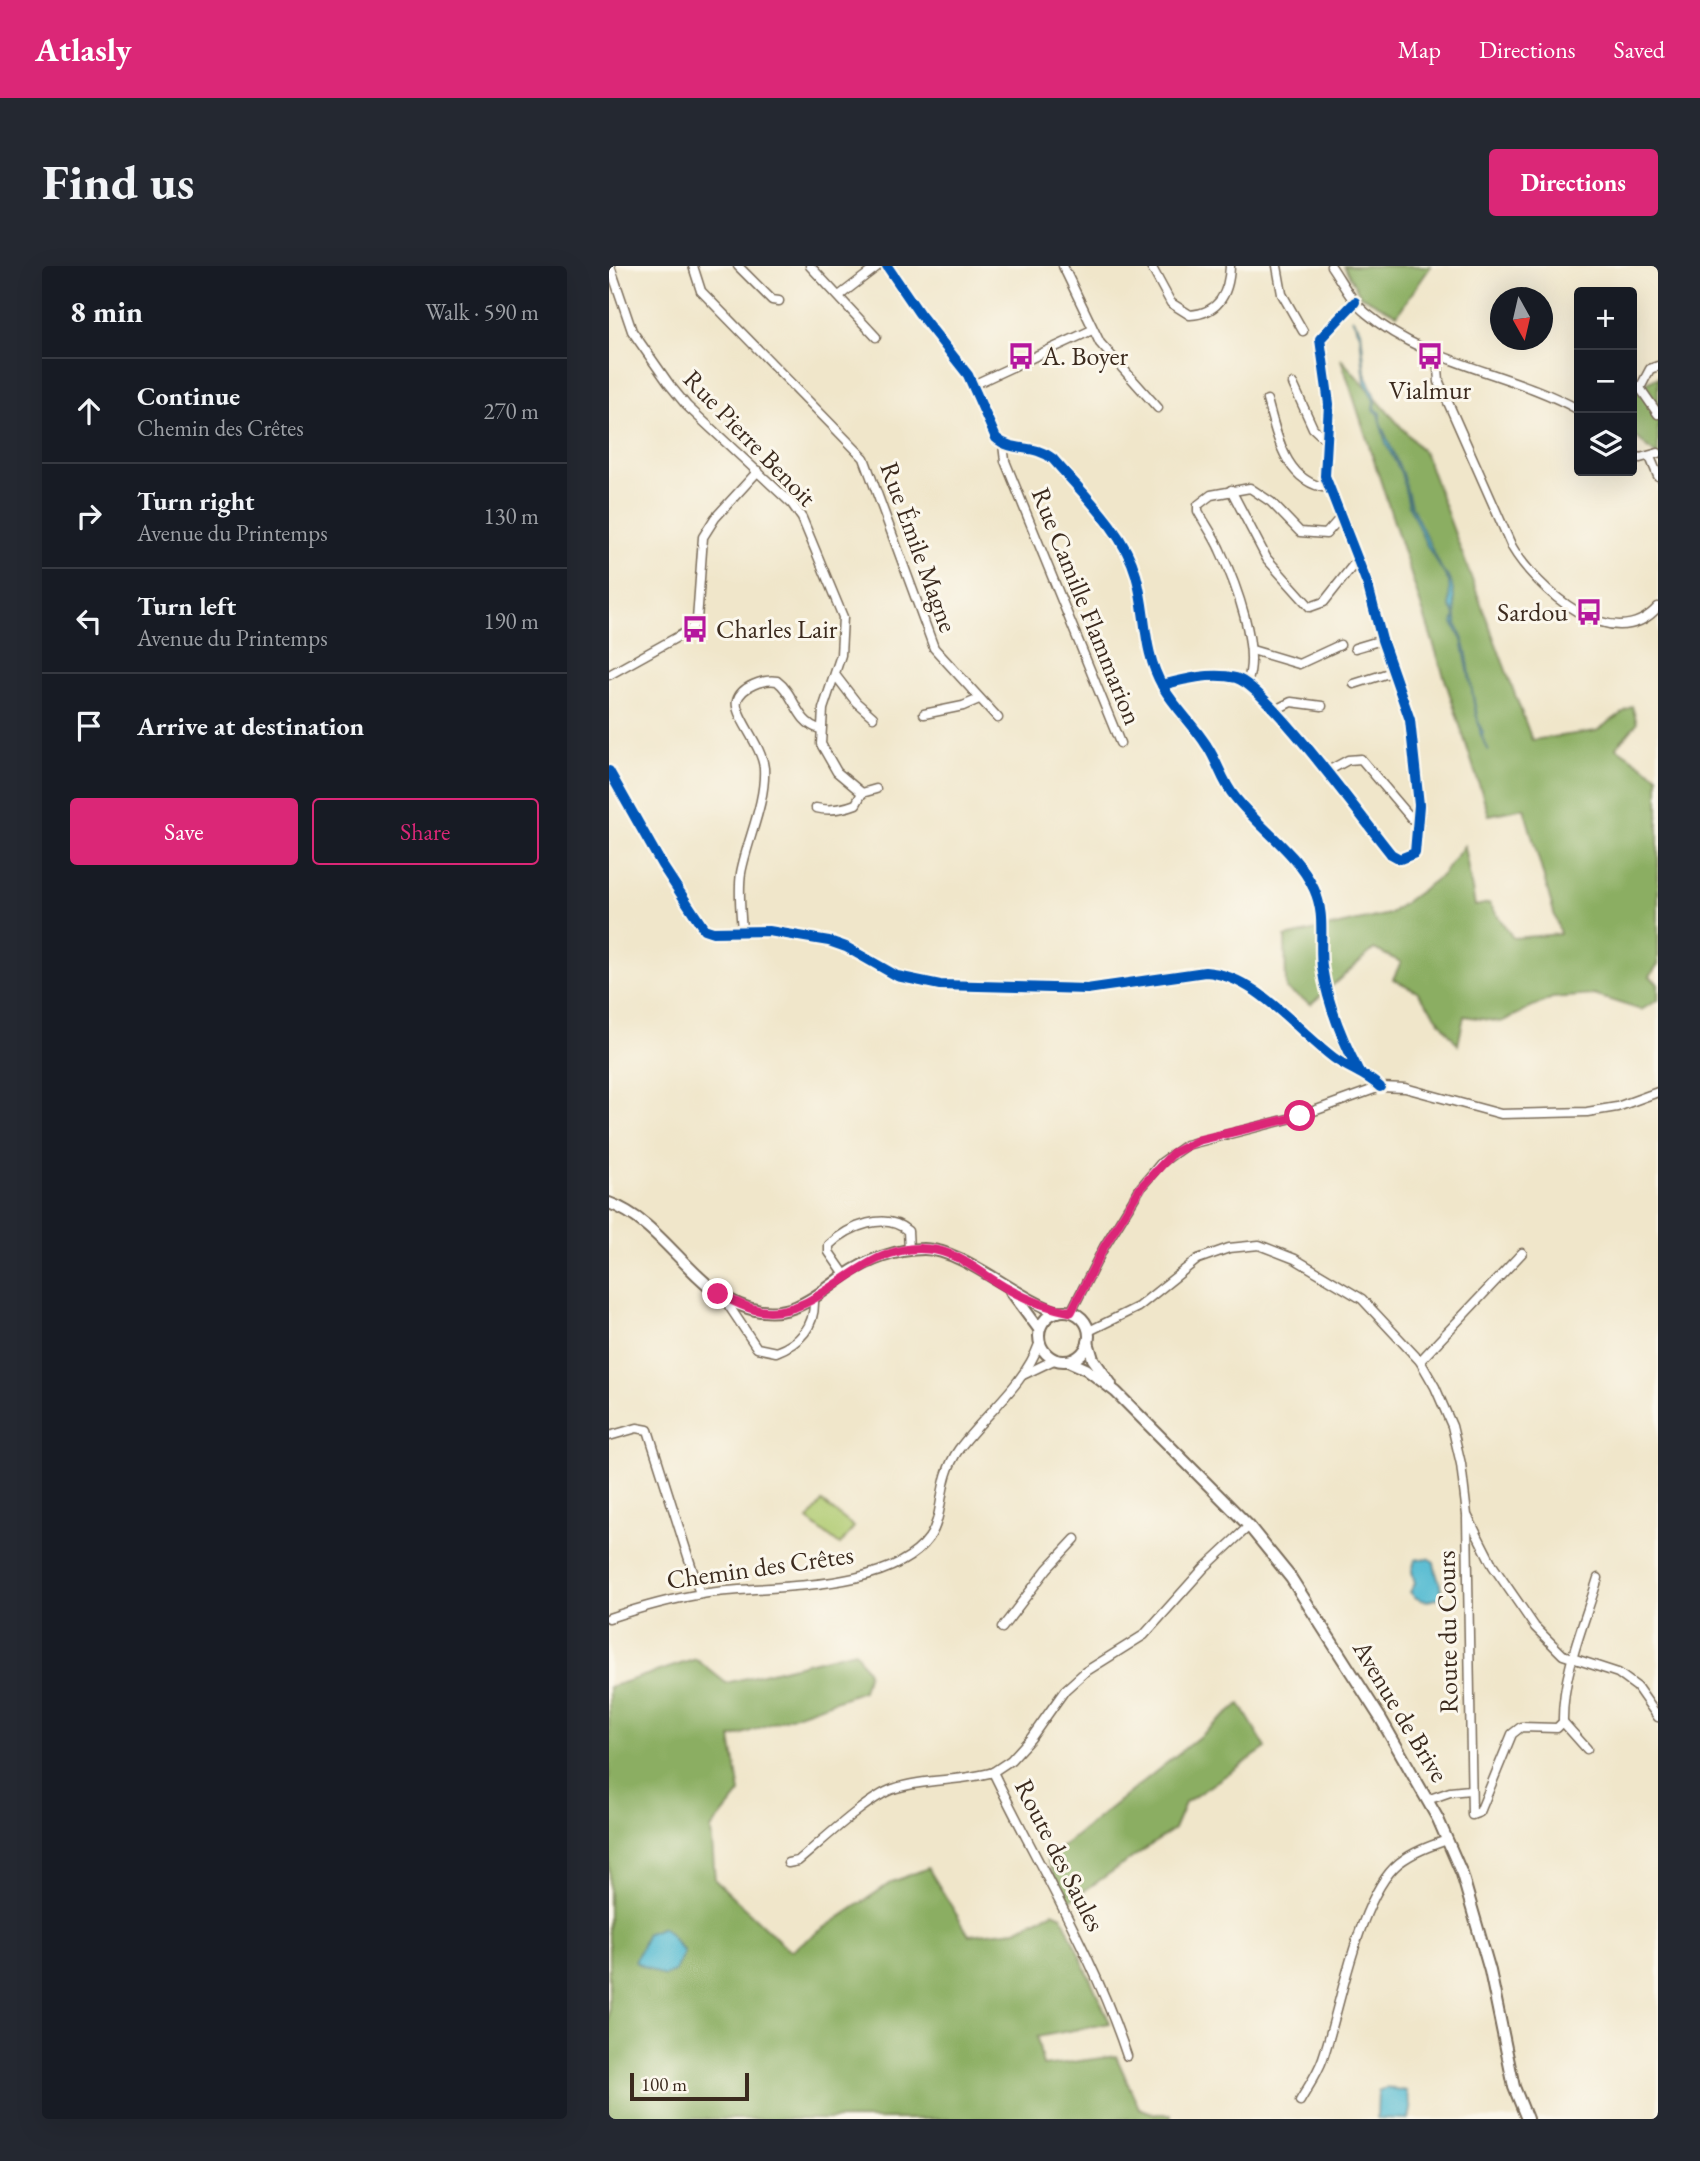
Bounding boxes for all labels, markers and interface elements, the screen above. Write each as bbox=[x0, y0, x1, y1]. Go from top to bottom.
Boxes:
text: Atlasly bbox=[35, 28, 132, 71]
text: Map bbox=[1398, 34, 1441, 65]
text: Directions bbox=[1479, 34, 1576, 65]
text: Saved bbox=[1614, 34, 1665, 65]
button: Directions bbox=[1489, 149, 1658, 216]
text: Find us bbox=[42, 150, 194, 214]
north arrow bbox=[1490, 287, 1553, 350]
map controls bbox=[1574, 287, 1637, 476]
button: + bbox=[1574, 287, 1637, 350]
text: 8 min bbox=[70, 292, 143, 331]
text: Walk · 590 m bbox=[425, 297, 539, 327]
place label: A. Boyer bbox=[1041, 339, 1129, 373]
bus stop icon: A. Boyer bbox=[1006, 341, 1036, 371]
bus stop icon: Vialmur bbox=[1415, 341, 1445, 371]
button: − bbox=[1574, 350, 1637, 413]
street label: Rue Pierre Benoit bbox=[676, 362, 824, 514]
place label: Vialmur bbox=[1389, 373, 1472, 407]
text: Continue bbox=[137, 379, 240, 413]
icon: ahead bbox=[70, 392, 108, 430]
text: 270 m bbox=[483, 396, 539, 426]
text: Chemin des Crêtes bbox=[137, 413, 304, 443]
button: layers bbox=[1574, 413, 1637, 476]
street label: Rue Émile Magne bbox=[872, 457, 966, 637]
street label: Rue Camille Flammarion bbox=[1024, 482, 1150, 730]
text: Turn right bbox=[137, 484, 255, 518]
icon: right bbox=[70, 497, 108, 535]
text: 130 m bbox=[483, 501, 539, 531]
text: Avenue du Printemps bbox=[137, 518, 328, 548]
text: Turn left bbox=[137, 589, 236, 623]
place label: Sardou bbox=[1497, 595, 1568, 629]
bus stop icon: Sardou bbox=[1574, 597, 1604, 627]
icon: left bbox=[70, 602, 108, 640]
text: 190 m bbox=[483, 606, 539, 636]
place label: Charles Lair bbox=[716, 612, 838, 646]
bus stop icon: Charles Lair bbox=[680, 614, 710, 644]
text: Avenue du Printemps bbox=[137, 623, 328, 653]
icon: arrive bbox=[70, 707, 108, 745]
text: Arrive at destination bbox=[137, 709, 364, 743]
button: Save bbox=[70, 798, 298, 865]
button: Share bbox=[312, 798, 539, 865]
route start bbox=[1284, 1100, 1315, 1131]
route end bbox=[702, 1278, 733, 1309]
street label: Chemin des Crêtes bbox=[664, 1537, 856, 1597]
street label: Route du Cours bbox=[1429, 1550, 1465, 1714]
street label: Avenue de Brive bbox=[1345, 1633, 1457, 1788]
street label: Route des Saules bbox=[1007, 1773, 1113, 1937]
scale bar bbox=[630, 2070, 749, 2102]
text: 100 m bbox=[641, 2072, 687, 2097]

